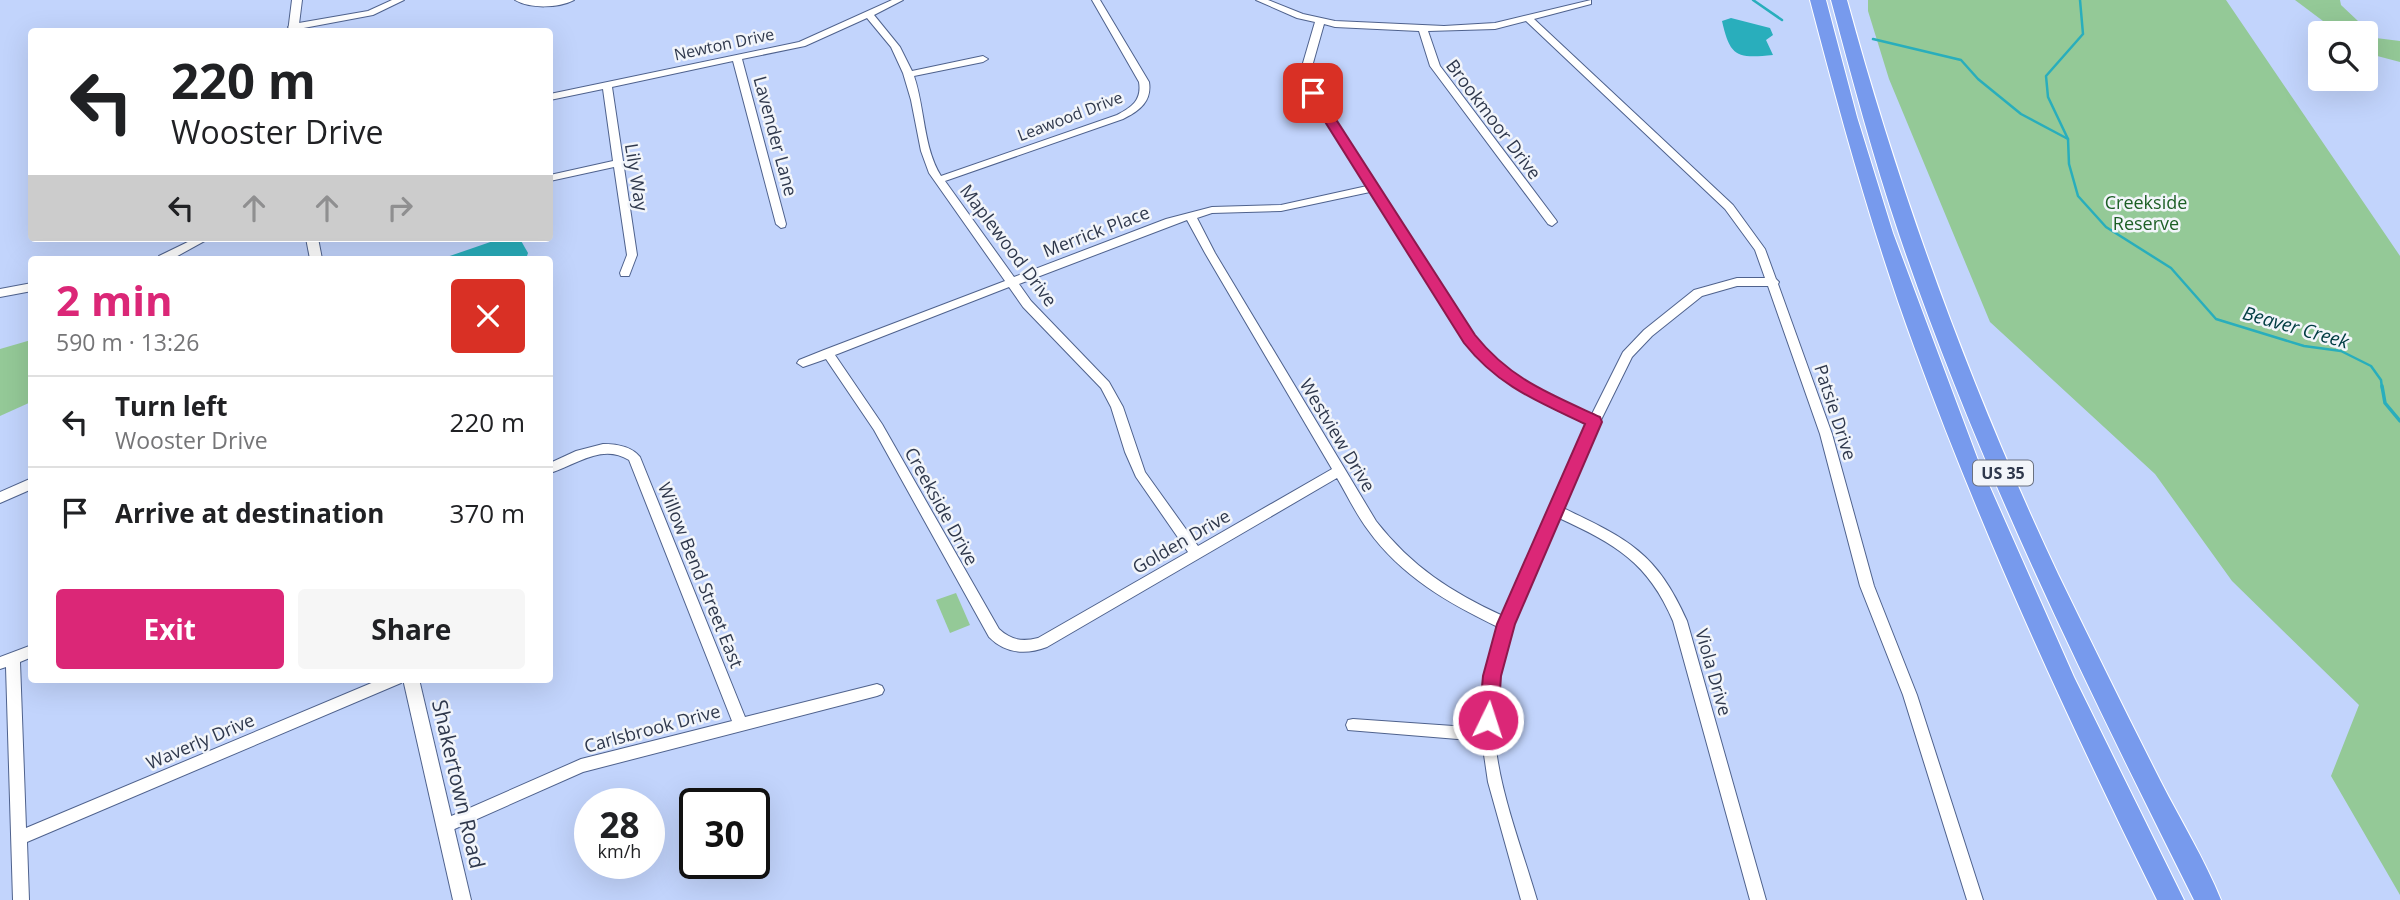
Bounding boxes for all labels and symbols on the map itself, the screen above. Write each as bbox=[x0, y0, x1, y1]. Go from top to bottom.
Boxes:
street label: Newton Drive bbox=[672, 23, 776, 65]
street label: Brookmoor Drive bbox=[1441, 54, 1547, 184]
pin bbox=[1283, 63, 1343, 123]
street label: Lavender Lane bbox=[748, 73, 804, 199]
street label: Leawood Drive bbox=[1014, 86, 1126, 146]
street label: Lily Way bbox=[620, 142, 654, 213]
street label: Maplewood Drive bbox=[955, 179, 1063, 311]
park label: Creekside Reserve bbox=[2105, 190, 2187, 235]
street label: Merrick Place bbox=[1039, 200, 1153, 262]
water label: Beaver Creek bbox=[2240, 299, 2353, 355]
street label: Patsie Drive bbox=[1809, 361, 1863, 463]
street label: Westview Drive bbox=[1295, 374, 1381, 496]
street label: Creekside Drive bbox=[900, 443, 984, 569]
road number: US 35 bbox=[1973, 460, 2033, 486]
street label: Willow Bend Street East bbox=[653, 479, 749, 671]
street label: Golden Drive bbox=[1128, 503, 1234, 579]
street label: Viola Drive bbox=[1690, 626, 1738, 718]
position arrow bbox=[1451, 683, 1525, 757]
street label: Shakertown Road bbox=[426, 697, 492, 871]
street label: Carlsbrook Drive bbox=[581, 698, 723, 758]
street label: Waverly Drive bbox=[142, 707, 258, 775]
speed limit sign: 30 bbox=[679, 788, 770, 879]

